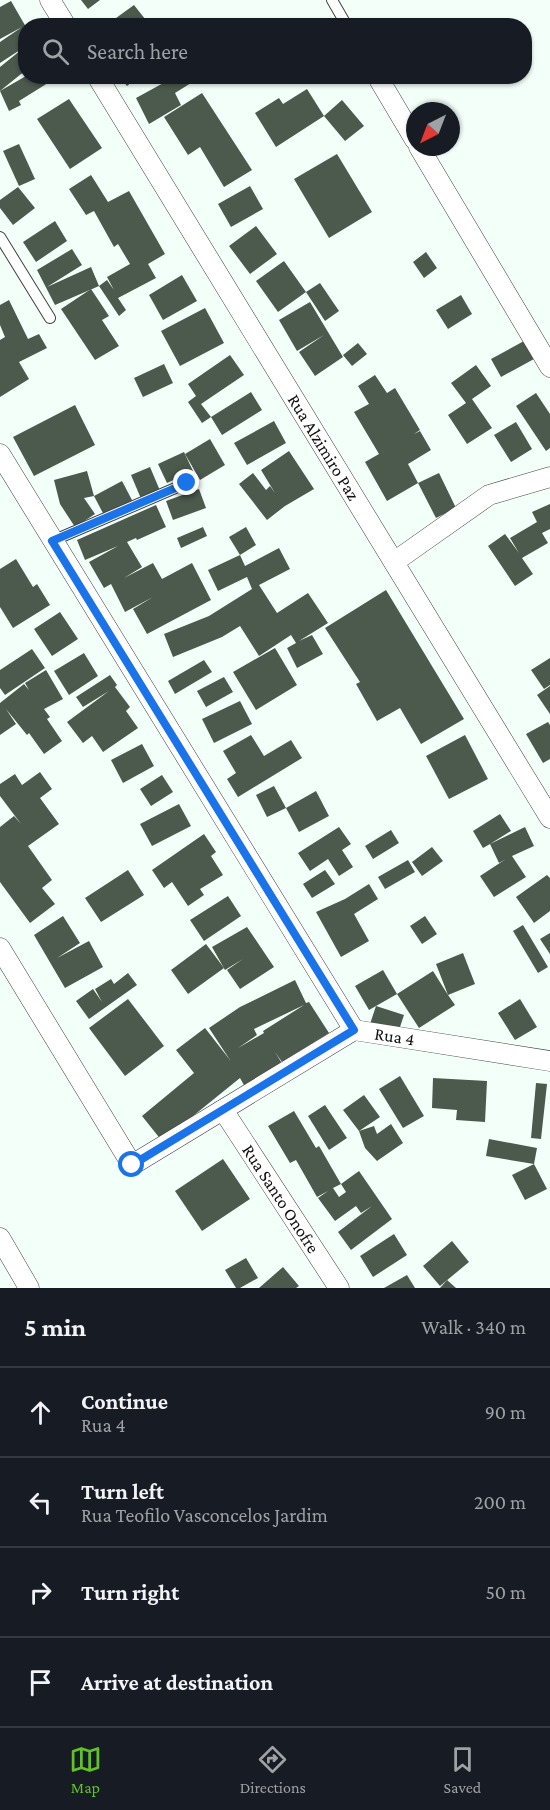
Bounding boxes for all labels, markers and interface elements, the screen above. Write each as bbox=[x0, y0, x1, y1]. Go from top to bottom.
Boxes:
search box bbox=[18, 18, 532, 84]
icon: search bbox=[39, 35, 72, 68]
text: Search here bbox=[87, 39, 188, 64]
north arrow bbox=[406, 102, 460, 156]
street label: Rua Alzimiro Paz bbox=[284, 391, 364, 504]
route end bbox=[173, 469, 199, 495]
street label: Rua 4 bbox=[373, 1023, 416, 1049]
street label: Rua Santo Onofre bbox=[238, 1141, 324, 1257]
route start bbox=[118, 1151, 144, 1177]
text: 5 min bbox=[24, 1313, 86, 1342]
text: Walk · 340 m bbox=[421, 1316, 526, 1338]
text: Continue bbox=[81, 1389, 168, 1414]
icon: ahead bbox=[24, 1396, 57, 1429]
text: 90 m bbox=[485, 1401, 526, 1423]
text: Rua 4 bbox=[81, 1414, 126, 1436]
text: Turn left bbox=[81, 1479, 164, 1504]
icon: left bbox=[24, 1486, 57, 1519]
text: 200 m bbox=[474, 1491, 526, 1513]
text: Rua Teofilo Vasconcelos Jardim bbox=[81, 1504, 328, 1526]
icon: right bbox=[24, 1576, 57, 1609]
text: Turn right bbox=[81, 1580, 179, 1605]
text: 50 m bbox=[485, 1581, 526, 1603]
icon: arrive bbox=[24, 1666, 57, 1699]
text: Arrive at destination bbox=[81, 1670, 273, 1695]
tab: Map bbox=[69, 1743, 102, 1796]
tab: Directions bbox=[240, 1743, 306, 1796]
tab: Saved bbox=[444, 1743, 481, 1796]

